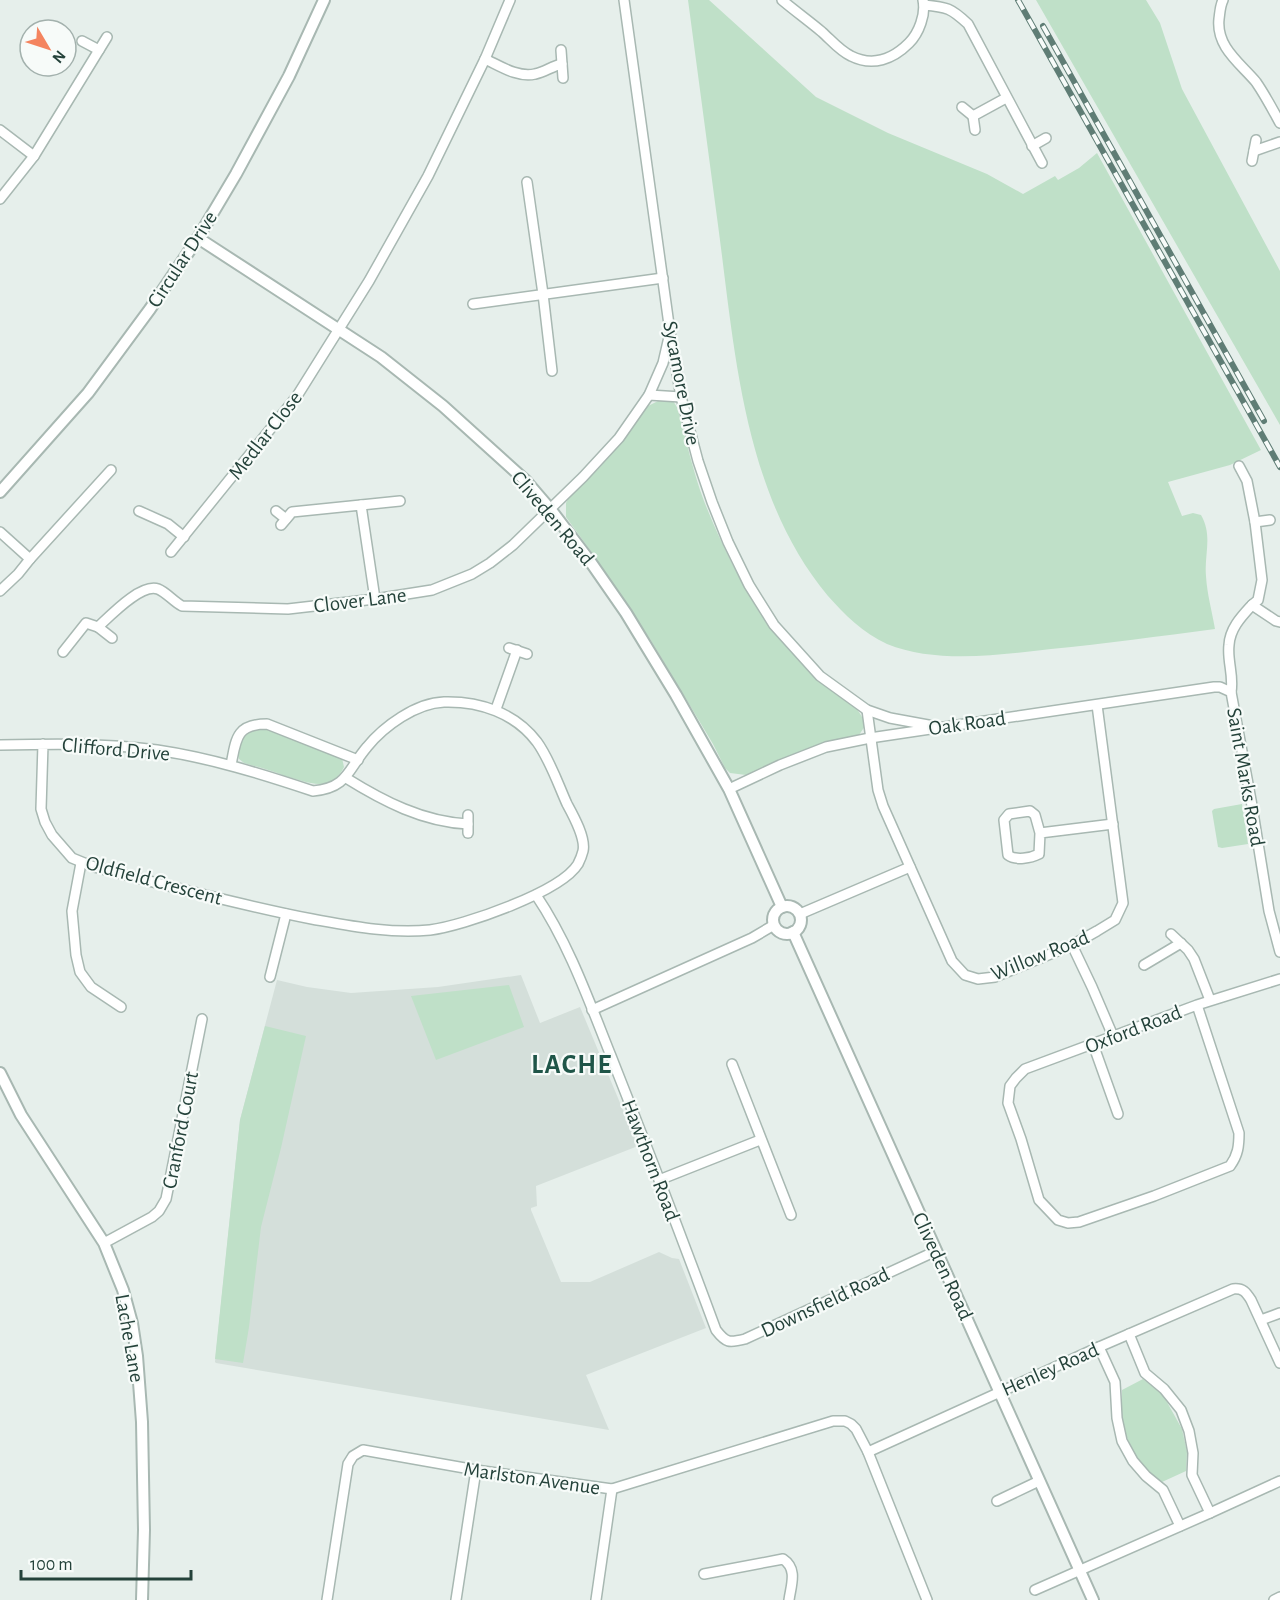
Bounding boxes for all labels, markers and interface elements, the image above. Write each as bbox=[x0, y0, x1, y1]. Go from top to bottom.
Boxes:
north arrow bbox=[18, 18, 78, 78]
text: N bbox=[49, 47, 69, 66]
street label: Circular Drive bbox=[144, 207, 221, 311]
street label: Sycamore Drive bbox=[659, 319, 704, 447]
street label: Medlar Close bbox=[225, 387, 306, 483]
street label: Cliveden Road bbox=[507, 467, 598, 570]
street label: Clover Lane bbox=[312, 584, 408, 617]
street label: Saint Marks Road bbox=[1223, 706, 1268, 848]
street label: Oak Road bbox=[927, 708, 1007, 739]
street label: Clifford Drive bbox=[61, 734, 171, 765]
street label: Oldfield Crescent bbox=[83, 852, 225, 909]
street label: Willow Road bbox=[988, 926, 1092, 985]
street label: Oxford Road bbox=[1082, 1001, 1184, 1057]
district label: LACHE bbox=[531, 1051, 613, 1078]
street label: Cranford Court bbox=[159, 1069, 202, 1191]
street label: Hawthorn Road bbox=[618, 1097, 683, 1224]
street label: Cliveden Road bbox=[909, 1209, 977, 1323]
street label: Downsfield Road bbox=[758, 1264, 893, 1341]
street label: Lache Lane bbox=[111, 1292, 148, 1384]
street label: Henley Road bbox=[999, 1339, 1102, 1400]
street label: Marlston Avenue bbox=[462, 1459, 602, 1498]
scale bar bbox=[21, 1543, 190, 1581]
text: 100 m bbox=[30, 1556, 73, 1574]

